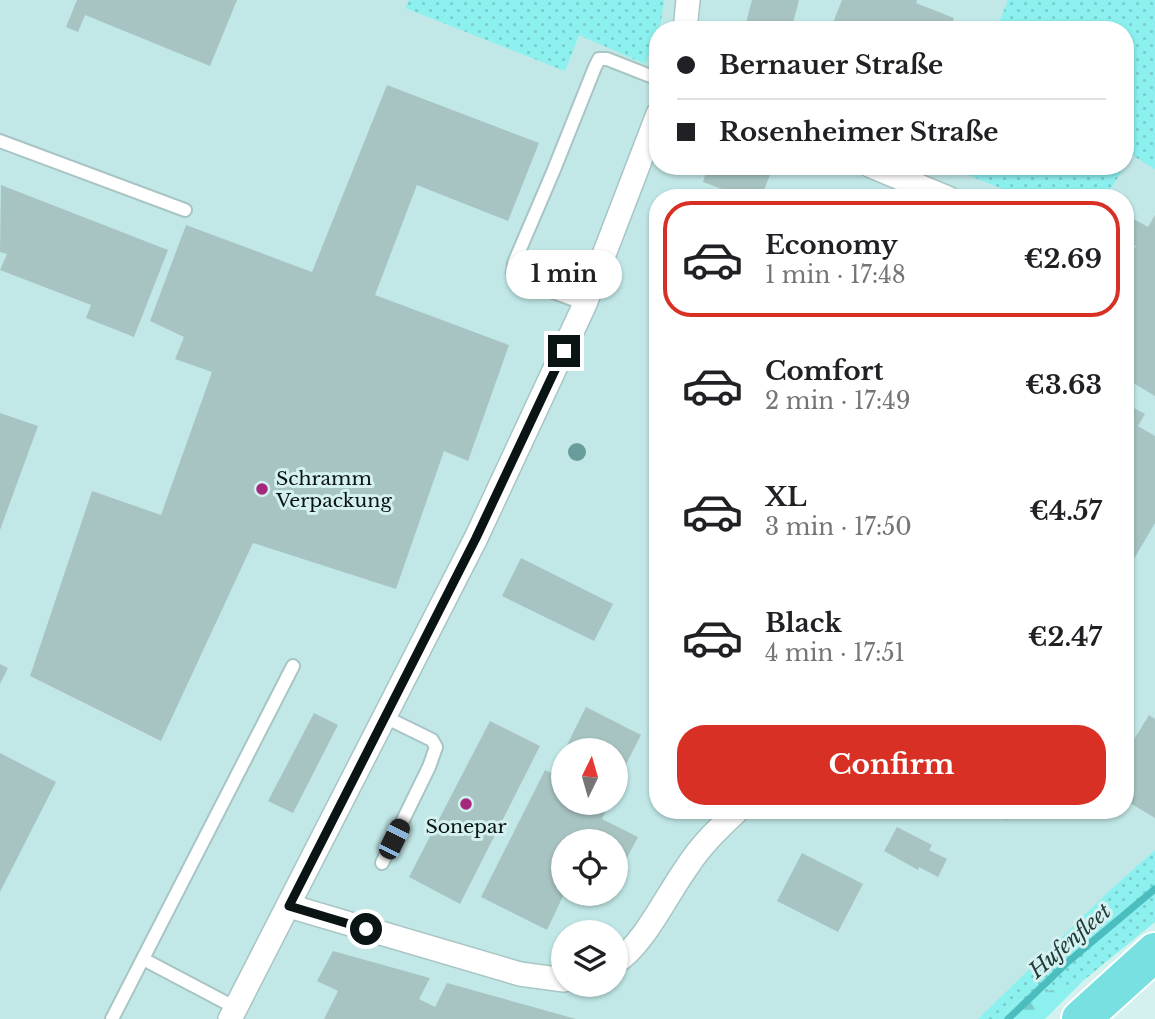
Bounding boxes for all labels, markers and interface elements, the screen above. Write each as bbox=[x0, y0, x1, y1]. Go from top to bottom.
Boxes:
text: Bernauer Straße bbox=[719, 49, 943, 81]
text: Rosenheimer Straße bbox=[719, 116, 998, 148]
icon: car bbox=[681, 228, 744, 291]
text: Economy bbox=[765, 229, 898, 261]
text: €2.69 bbox=[1024, 243, 1102, 275]
callout: 1 min bbox=[506, 250, 622, 298]
text: 1 min bbox=[531, 260, 597, 288]
text: 1 min · 17:48 bbox=[765, 261, 906, 289]
route end bbox=[548, 335, 580, 367]
icon: car bbox=[681, 354, 744, 417]
text: Comfort bbox=[765, 355, 883, 387]
text: €3.63 bbox=[1025, 369, 1102, 401]
text: 2 min · 17:49 bbox=[765, 387, 911, 415]
place label: Schramm Verpackung bbox=[275, 467, 392, 512]
icon: car bbox=[681, 480, 744, 543]
marker: Schramm Verpackung bbox=[254, 481, 270, 497]
text: XL bbox=[765, 481, 807, 513]
text: €4.57 bbox=[1029, 495, 1102, 527]
text: 3 min · 17:50 bbox=[765, 513, 912, 541]
icon: car bbox=[681, 606, 744, 669]
text: Black bbox=[765, 607, 842, 639]
text: €2.47 bbox=[1028, 621, 1102, 653]
text: 4 min · 17:51 bbox=[765, 639, 905, 667]
button: Confirm bbox=[677, 725, 1106, 805]
north arrow bbox=[551, 738, 628, 816]
map controls bbox=[551, 738, 628, 997]
marker: Sonepar bbox=[458, 796, 474, 812]
place label: Sonepar bbox=[425, 815, 507, 838]
car bbox=[376, 816, 413, 862]
button: locate bbox=[551, 829, 628, 906]
water label: Hufenfleet bbox=[1023, 898, 1117, 984]
route start bbox=[350, 913, 382, 945]
button: layers bbox=[551, 920, 628, 997]

